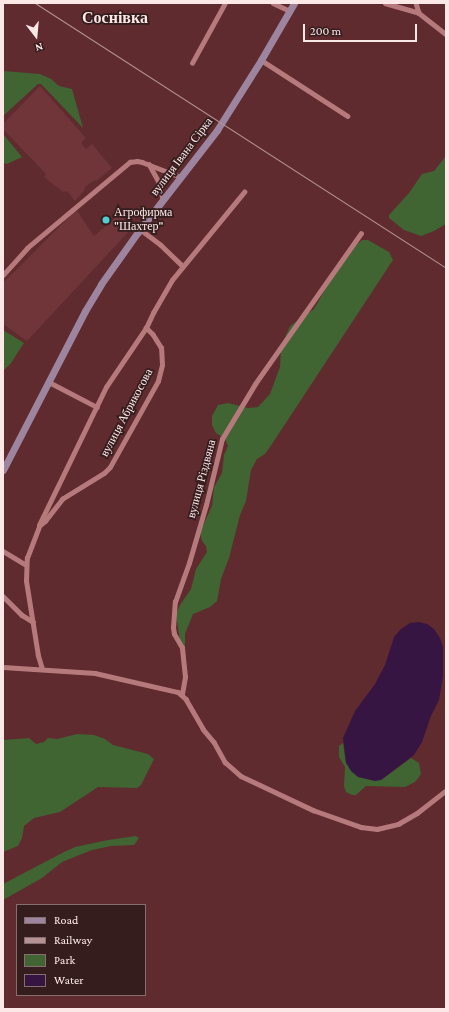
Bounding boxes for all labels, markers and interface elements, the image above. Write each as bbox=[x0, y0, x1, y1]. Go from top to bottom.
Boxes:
district label: Соснівка bbox=[82, 8, 148, 28]
north arrow bbox=[16, 16, 56, 56]
scale bar bbox=[305, 16, 419, 42]
text: 200 m bbox=[310, 24, 341, 38]
text: N bbox=[34, 41, 45, 54]
street label: вулиця Івана Сірка bbox=[148, 115, 216, 199]
place label: Агрофирма "Шахтер" bbox=[114, 206, 172, 234]
marker: Агрофирма "Шахтер" bbox=[101, 215, 111, 225]
street label: вулиця Абрикосова bbox=[98, 367, 156, 459]
street label: вулиця Різдвяна bbox=[185, 438, 219, 520]
legend bbox=[16, 904, 146, 996]
text: Road bbox=[54, 913, 78, 927]
text: Railway bbox=[54, 933, 92, 947]
text: Park bbox=[54, 953, 75, 967]
text: Water bbox=[54, 973, 83, 987]

